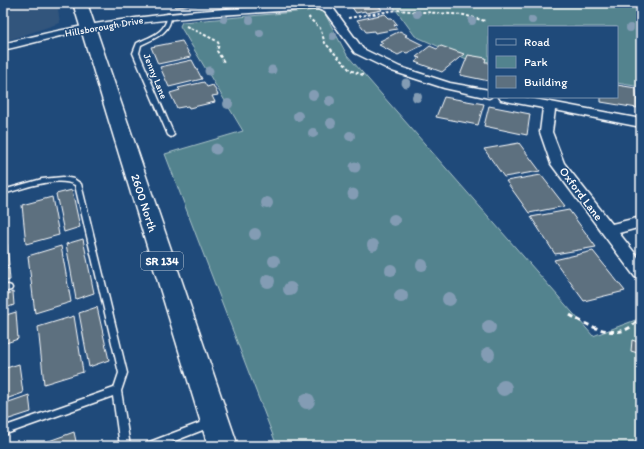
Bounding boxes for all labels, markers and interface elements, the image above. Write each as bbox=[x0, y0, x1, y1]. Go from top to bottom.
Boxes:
street label: Hillsborough Drive bbox=[64, 13, 145, 40]
legend bbox=[488, 26, 618, 98]
text: Road bbox=[524, 35, 550, 49]
street label: Jenny Lane bbox=[141, 51, 171, 101]
text: Park bbox=[524, 55, 548, 69]
text: Building bbox=[524, 75, 568, 89]
street label: Oxford Lane bbox=[556, 164, 606, 224]
street label: 2600 North bbox=[128, 172, 160, 234]
road number: SR 134 bbox=[141, 252, 183, 270]

